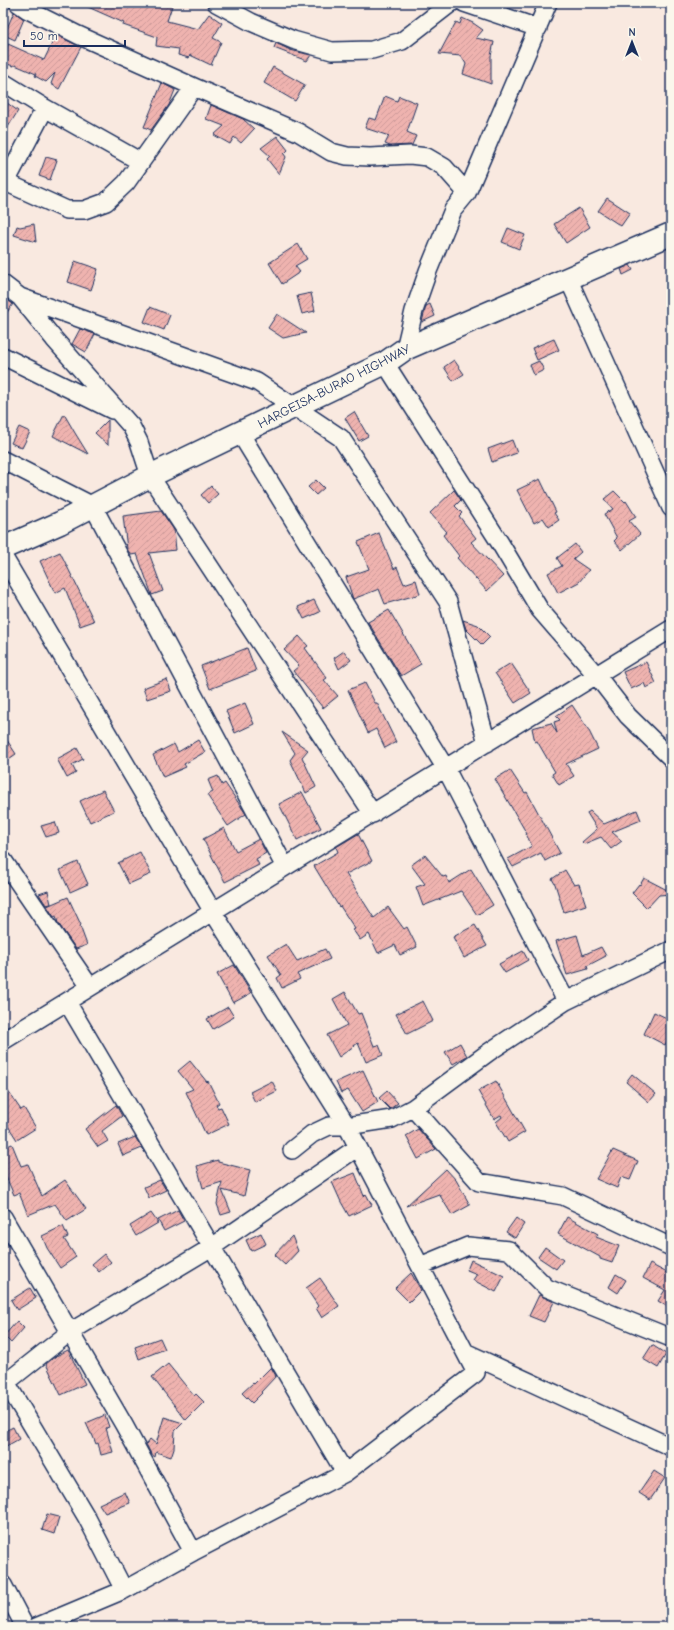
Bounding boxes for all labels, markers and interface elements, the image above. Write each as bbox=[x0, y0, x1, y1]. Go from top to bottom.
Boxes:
scale bar bbox=[24, 22, 125, 48]
north arrow bbox=[612, 22, 652, 62]
text: N bbox=[628, 26, 636, 39]
text: 50 m bbox=[30, 29, 58, 43]
street label: HARGEISA-BURAO HIGHWAY bbox=[255, 341, 413, 431]

